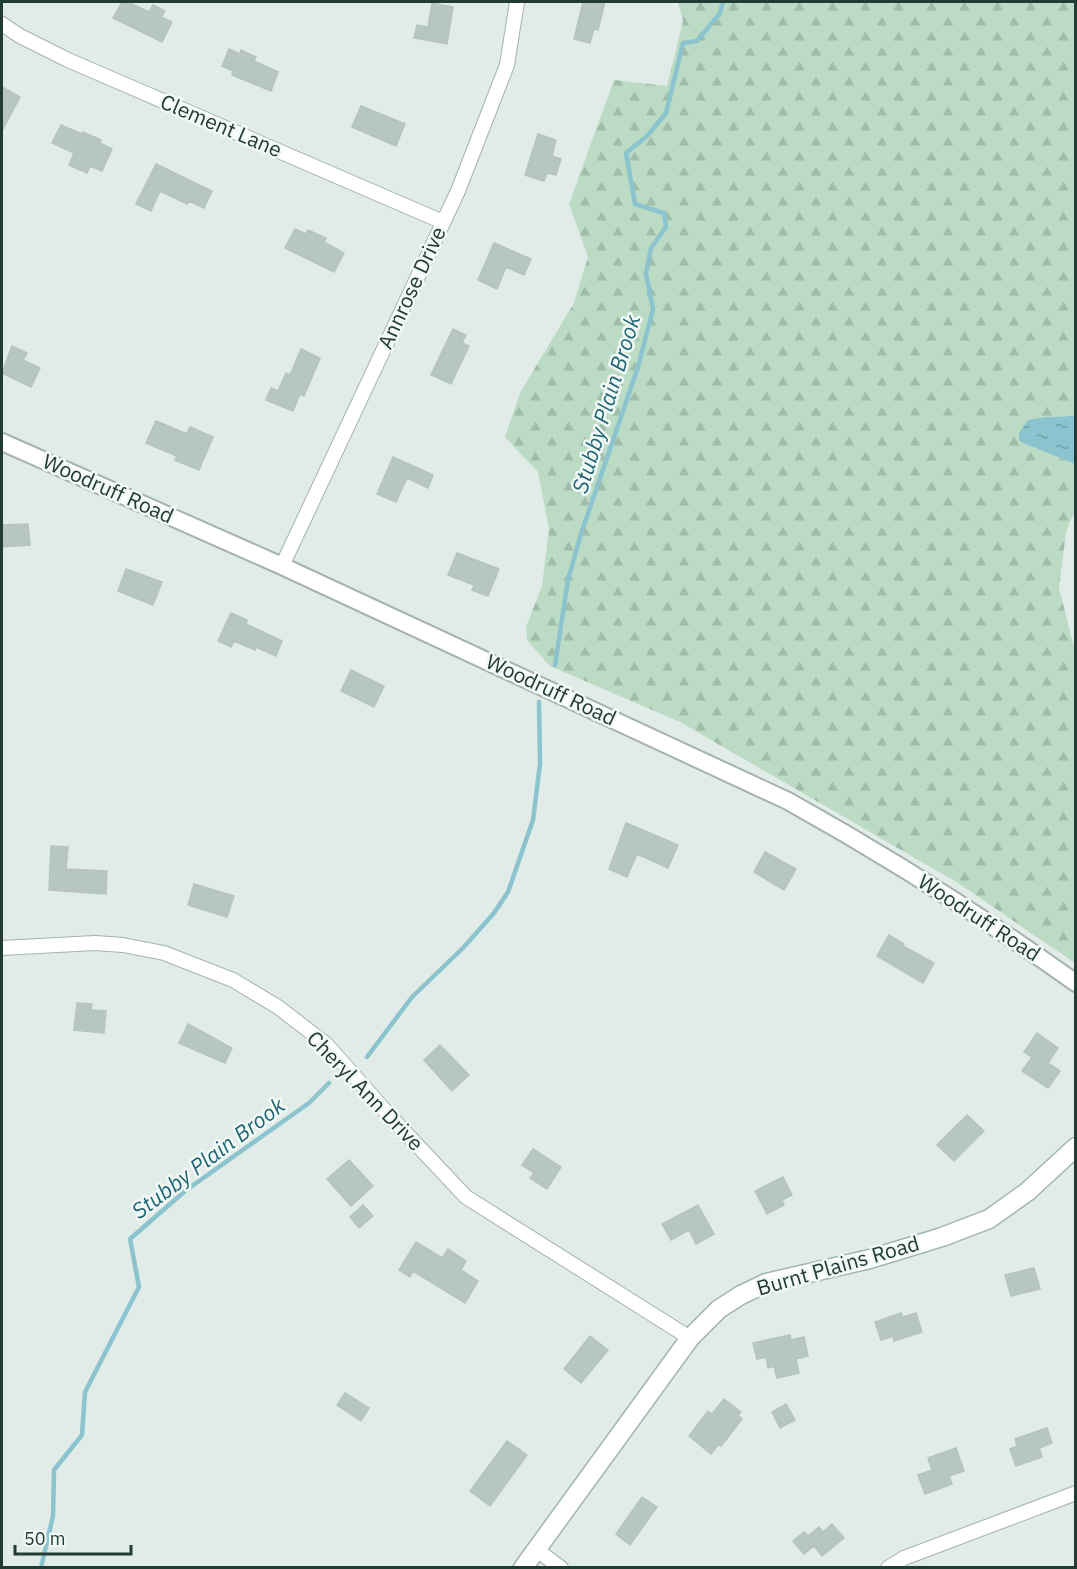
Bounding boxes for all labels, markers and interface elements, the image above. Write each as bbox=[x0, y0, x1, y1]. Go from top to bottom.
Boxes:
street label: Clement Lane bbox=[156, 87, 286, 163]
street label: Annrose Drive bbox=[370, 222, 452, 353]
water label: Stubby Plain Brook bbox=[565, 311, 647, 497]
street label: Woodruff Road bbox=[39, 447, 178, 529]
street label: Woodruff Road bbox=[482, 647, 621, 731]
street label: Woodruff Road bbox=[913, 867, 1046, 967]
street label: Cheryl Ann Drive bbox=[301, 1024, 430, 1156]
water label: Stubby Plain Brook bbox=[125, 1090, 291, 1225]
street label: Burnt Plains Road bbox=[753, 1228, 922, 1302]
scale bar bbox=[15, 1518, 130, 1556]
text: 50 m bbox=[24, 1527, 66, 1550]

